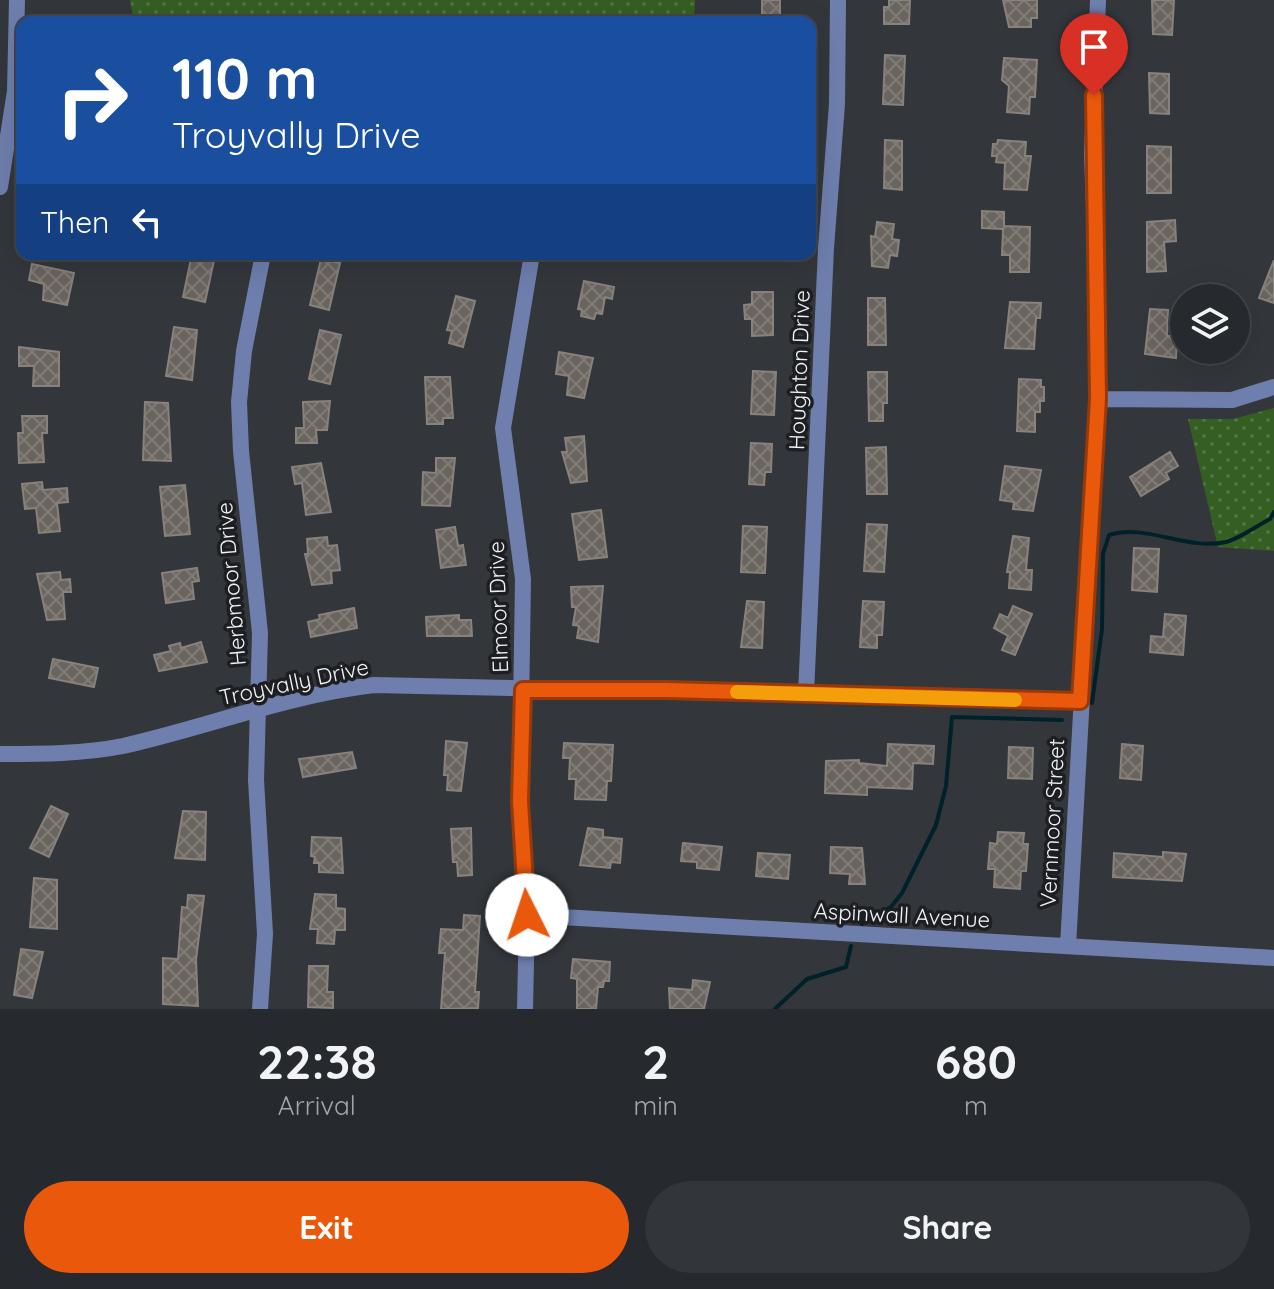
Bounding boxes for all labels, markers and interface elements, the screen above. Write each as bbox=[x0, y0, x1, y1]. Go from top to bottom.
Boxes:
pin bbox=[1060, 13, 1128, 95]
icon: arrive bbox=[1072, 25, 1116, 69]
text: 110 m bbox=[172, 43, 317, 113]
icon: right bbox=[40, 48, 144, 152]
text: Troyvally Drive bbox=[172, 112, 421, 157]
icon: left bbox=[125, 200, 169, 244]
text: Then bbox=[40, 203, 109, 241]
map controls bbox=[1170, 284, 1250, 364]
button: layers bbox=[1170, 284, 1250, 364]
street label: Houghton Drive bbox=[782, 290, 816, 450]
street label: Herbmoor Drive bbox=[210, 501, 252, 667]
street label: Elmoor Drive bbox=[482, 541, 514, 673]
street label: Troyvally Drive bbox=[217, 653, 371, 711]
street label: Vernmoor Street bbox=[1034, 738, 1070, 908]
position arrow bbox=[485, 873, 569, 957]
street label: Aspinwall Avenue bbox=[813, 896, 991, 934]
text: 22:38 bbox=[257, 1031, 377, 1091]
text: 2 bbox=[642, 1031, 669, 1091]
text: 680 bbox=[935, 1031, 1017, 1091]
text: Arrival bbox=[278, 1089, 356, 1122]
text: min bbox=[634, 1089, 678, 1122]
text: m bbox=[964, 1089, 988, 1122]
button: Exit bbox=[24, 1181, 629, 1273]
button: Share bbox=[645, 1181, 1250, 1273]

